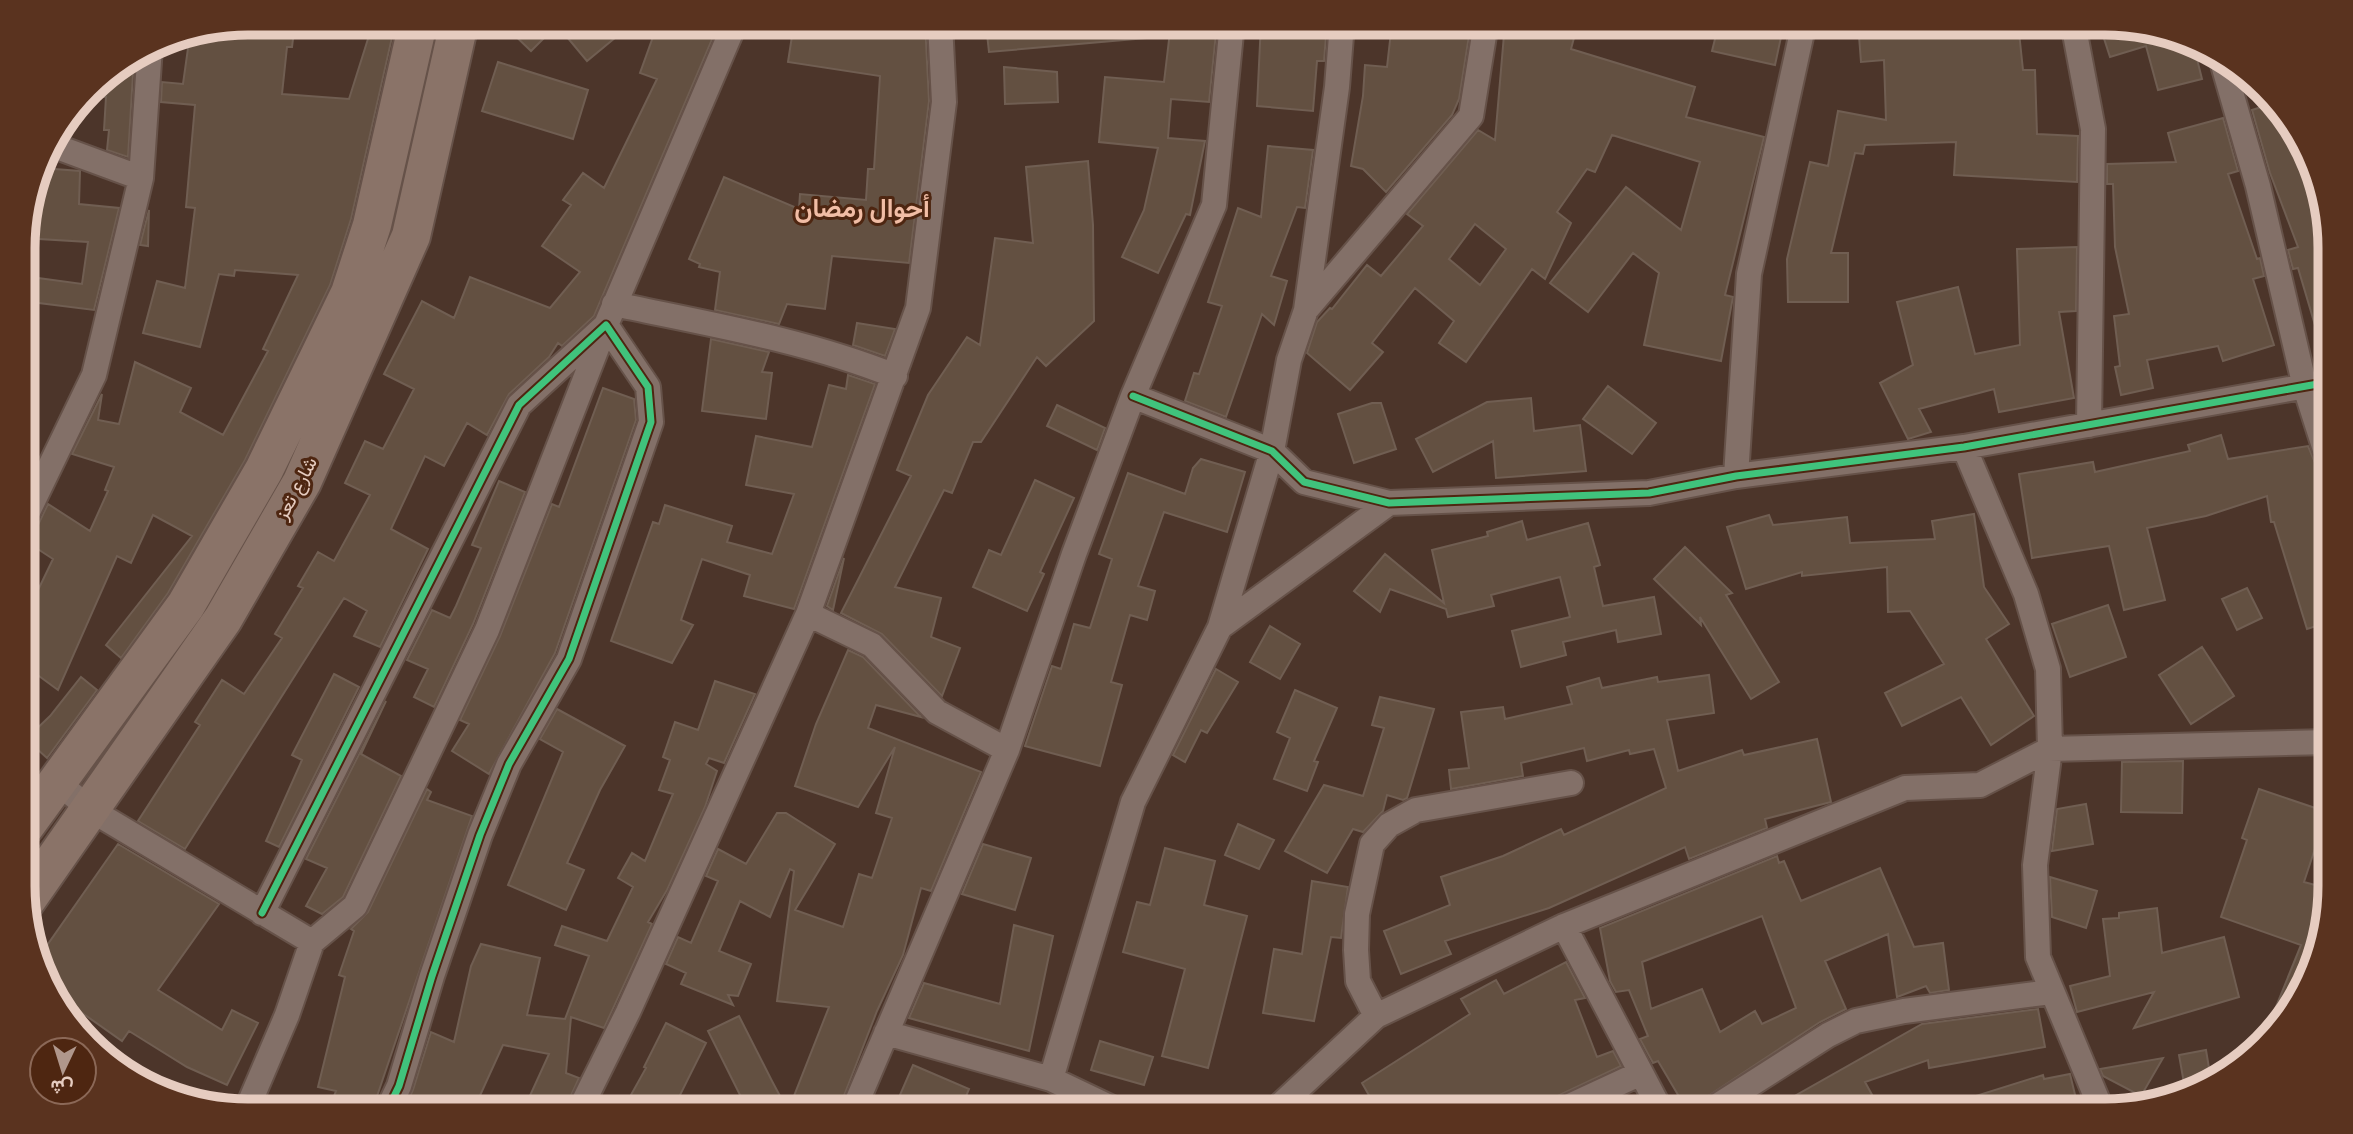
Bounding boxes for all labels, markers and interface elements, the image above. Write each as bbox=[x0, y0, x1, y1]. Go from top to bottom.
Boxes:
district label: أحوال رمضان bbox=[794, 192, 930, 224]
street label: شارع تعز bbox=[270, 453, 323, 525]
north arrow bbox=[28, 1036, 98, 1106]
text: ش bbox=[49, 1075, 74, 1100]

